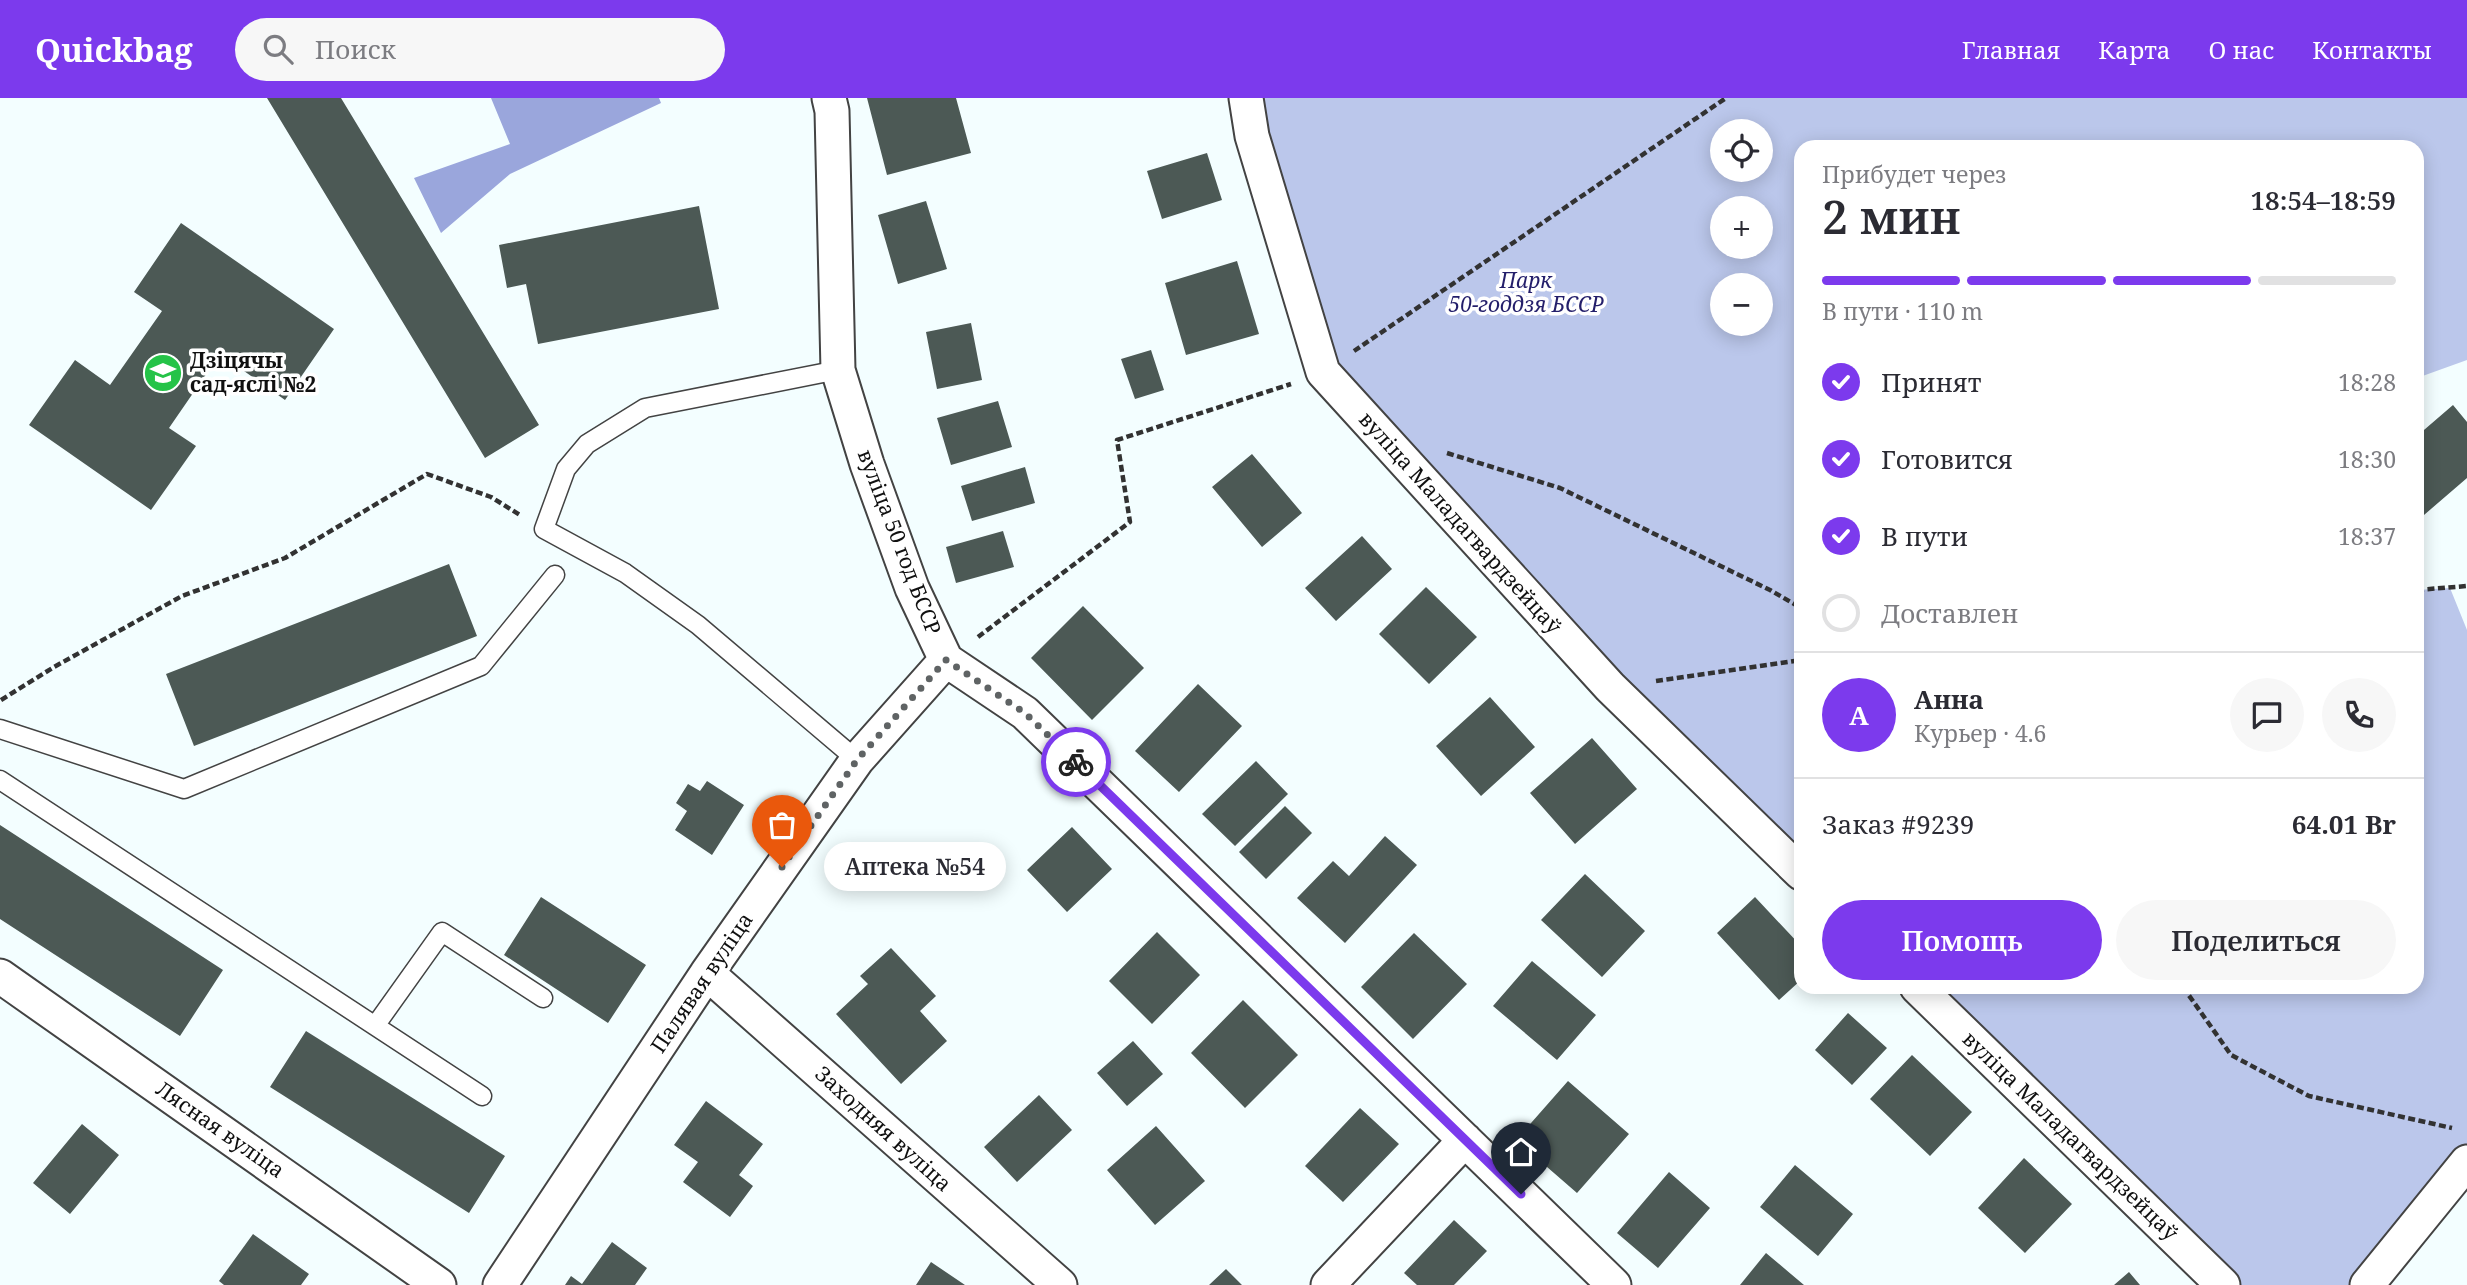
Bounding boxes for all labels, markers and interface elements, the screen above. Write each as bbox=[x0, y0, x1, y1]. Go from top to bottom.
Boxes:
search box bbox=[235, 18, 725, 81]
text: Quickbag bbox=[35, 27, 193, 72]
icon: search bbox=[259, 30, 297, 68]
text: Поиск bbox=[315, 31, 396, 67]
text: Главная bbox=[1962, 33, 2060, 66]
text: Карта bbox=[2098, 33, 2171, 66]
text: О нас bbox=[2209, 33, 2274, 66]
text: Контакты bbox=[2312, 33, 2432, 66]
map controls bbox=[1710, 119, 1773, 336]
button: locate bbox=[1710, 119, 1773, 182]
text: Прибудет через bbox=[1822, 158, 2006, 190]
text: 18:54–18:59 bbox=[2250, 182, 2396, 218]
text: 2 мин bbox=[1822, 185, 1961, 247]
button: + bbox=[1710, 196, 1773, 259]
park label: Парк 50-годдзя БССР bbox=[1448, 266, 1604, 318]
button: − bbox=[1710, 273, 1773, 336]
text: В пути · 110 m bbox=[1822, 295, 1983, 327]
place label: Дзіцячы сад-яслі №2 bbox=[190, 346, 316, 398]
school or university icon: Дзіцячы сад-яслі №2 bbox=[142, 352, 184, 394]
icon: check bbox=[1822, 363, 1860, 401]
text: Принят bbox=[1881, 364, 1982, 400]
text: 18:28 bbox=[2338, 366, 2396, 398]
street label: вуліца Маладагвардзейцаў bbox=[1353, 405, 1568, 639]
icon: check bbox=[1822, 440, 1860, 478]
text: Готовится bbox=[1881, 441, 2013, 477]
text: 18:30 bbox=[2338, 443, 2396, 475]
street label: вуліца 50 год БССР bbox=[852, 445, 948, 638]
icon: check bbox=[1822, 517, 1860, 555]
text: В пути bbox=[1881, 518, 1968, 554]
text: 18:37 bbox=[2338, 520, 2396, 552]
text: Доставлен bbox=[1881, 595, 2018, 631]
button: chat bbox=[2230, 678, 2304, 752]
button: phone bbox=[2322, 678, 2396, 752]
text: Анна bbox=[1914, 681, 1984, 717]
text: А bbox=[1849, 697, 1869, 733]
text: Курьер · 4.6 bbox=[1914, 717, 2046, 749]
courier bbox=[1041, 727, 1111, 797]
icon: bike bbox=[1057, 743, 1095, 781]
pin bbox=[752, 795, 812, 867]
icon: bag bbox=[763, 806, 801, 844]
text: Заказ #9239 bbox=[1822, 806, 1974, 842]
text: 64.01 Br bbox=[2292, 806, 2396, 842]
callout: Аптека №54 bbox=[824, 842, 1006, 892]
text: Аптека №54 bbox=[845, 850, 985, 882]
button: Помощь bbox=[1822, 900, 2102, 980]
button: Поделиться bbox=[2116, 900, 2396, 980]
street label: Палявая вуліца bbox=[644, 907, 759, 1058]
street label: вуліца Маладагвардзейцаў bbox=[1957, 1025, 2185, 1246]
street label: Заходняя вуліца bbox=[809, 1059, 958, 1197]
street label: Лясная вуліца bbox=[151, 1075, 290, 1184]
pin bbox=[1491, 1122, 1551, 1194]
icon: home bbox=[1502, 1133, 1540, 1171]

